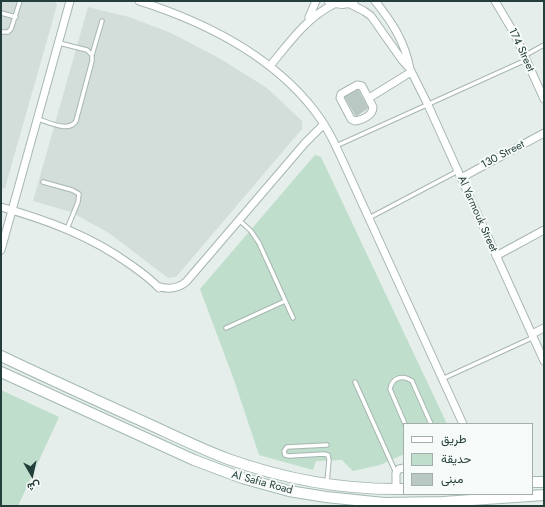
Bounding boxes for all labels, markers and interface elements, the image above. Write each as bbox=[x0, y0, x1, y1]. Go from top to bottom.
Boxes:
street label: 174 Street bbox=[505, 26, 537, 74]
street label: 130 Street bbox=[479, 138, 527, 172]
street label: Al Yarmouk Street bbox=[454, 174, 500, 254]
legend bbox=[403, 423, 533, 495]
text: طريق bbox=[441, 430, 466, 448]
text: حديقة bbox=[441, 450, 471, 468]
north arrow bbox=[12, 455, 52, 495]
street label: Al Safia Road bbox=[230, 469, 294, 497]
text: مبنى bbox=[441, 470, 463, 488]
text: ش bbox=[26, 478, 42, 496]

